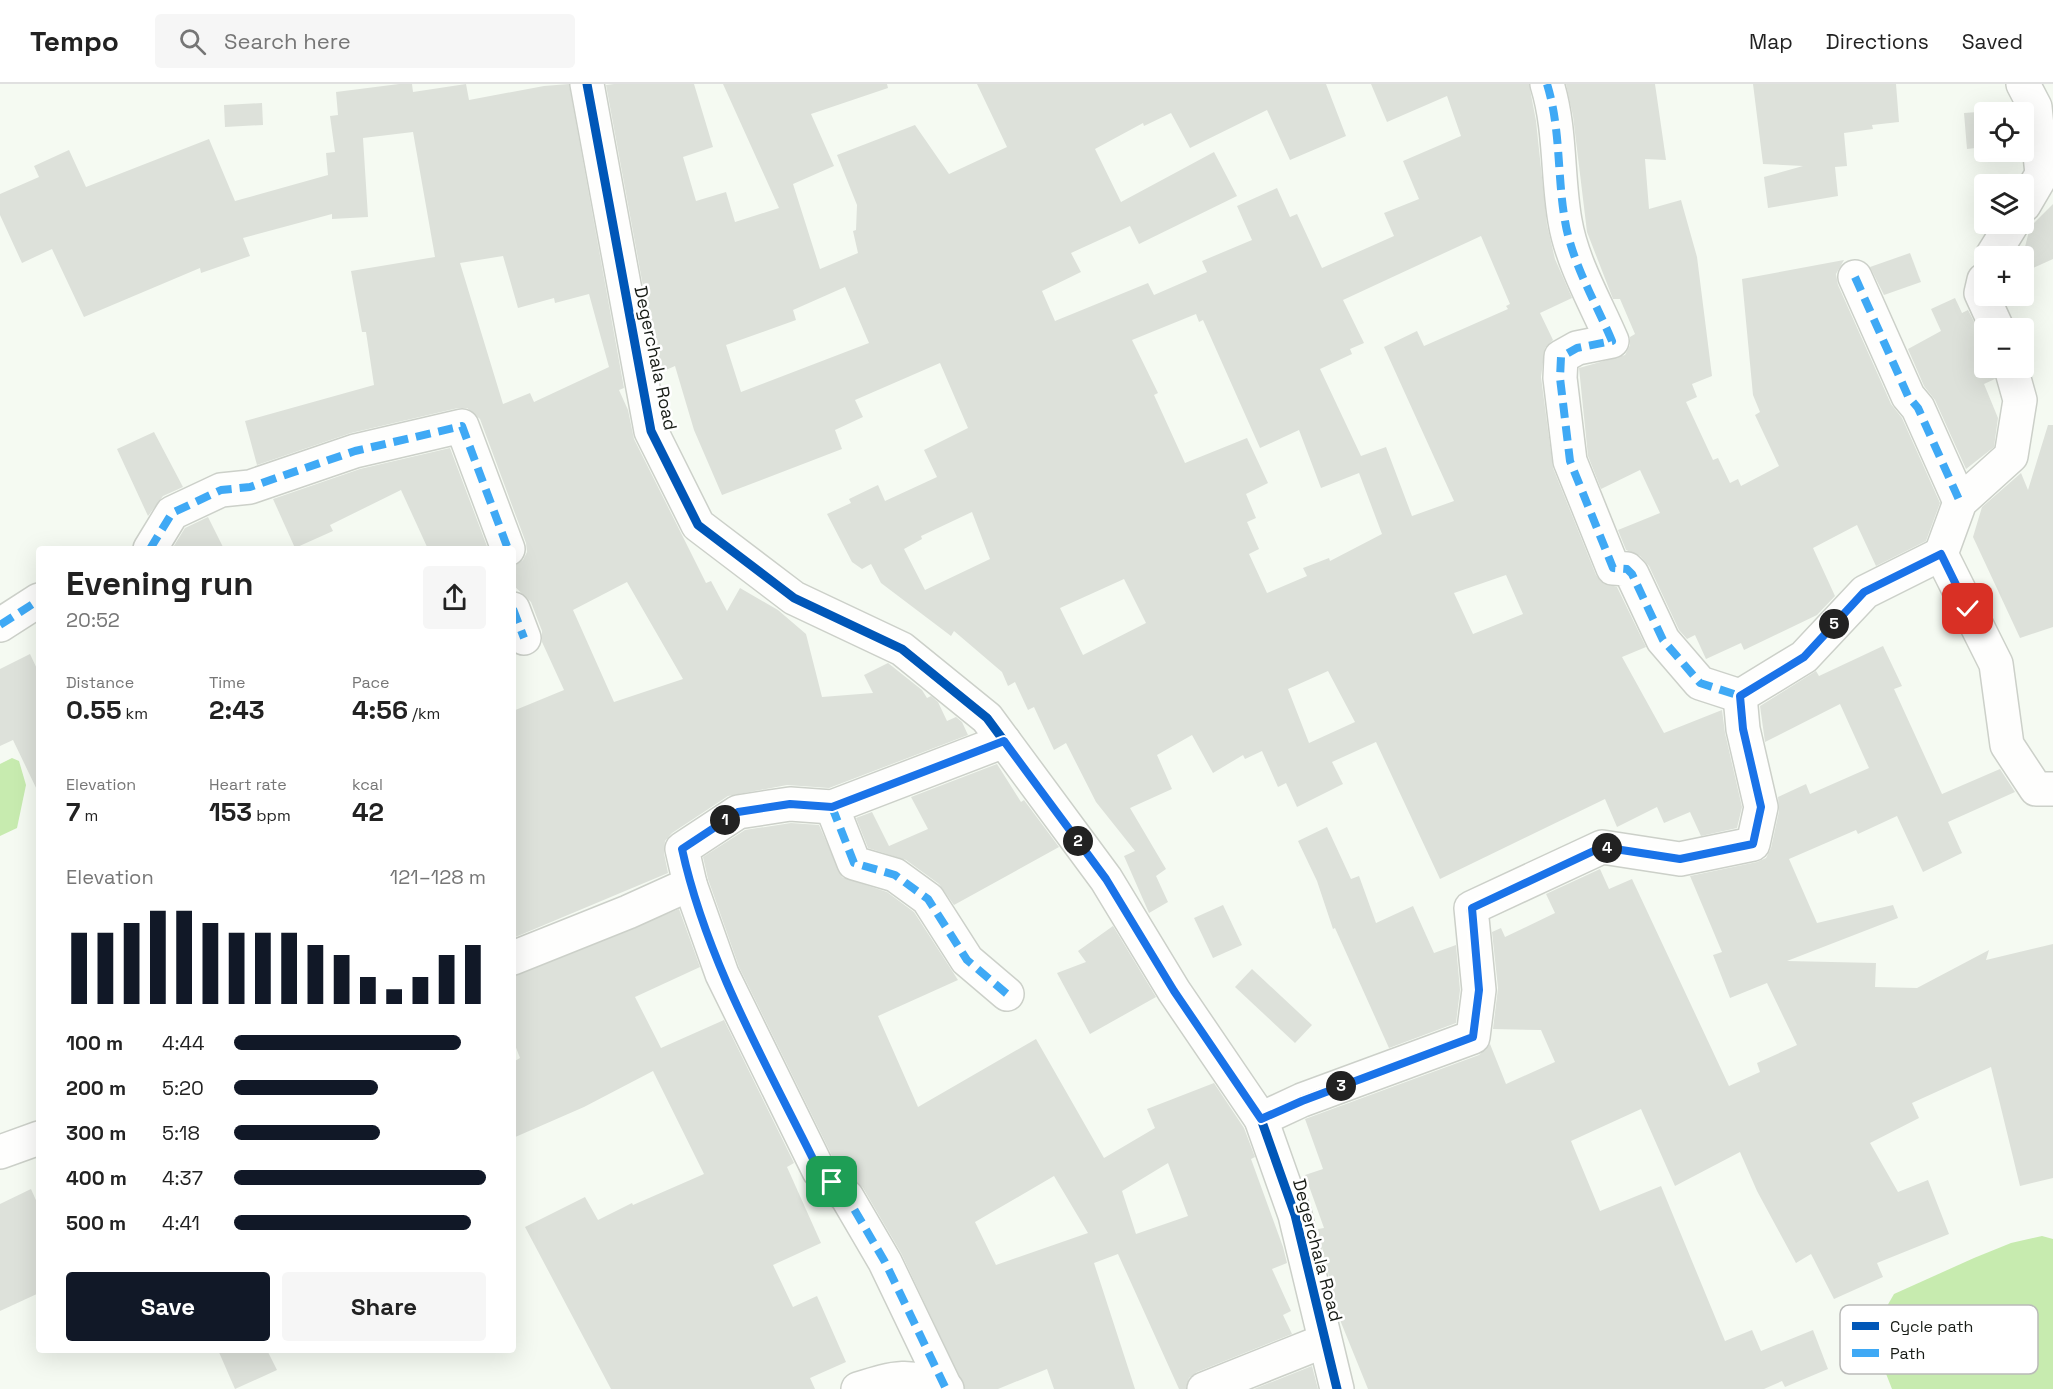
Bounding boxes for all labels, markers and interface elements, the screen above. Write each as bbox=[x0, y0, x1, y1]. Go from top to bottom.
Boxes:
search box bbox=[155, 14, 575, 68]
text: Tempo bbox=[30, 23, 119, 59]
icon: search bbox=[176, 25, 209, 58]
text: Search here bbox=[224, 27, 351, 55]
text: Map bbox=[1749, 28, 1793, 55]
text: Directions bbox=[1826, 28, 1929, 55]
text: Saved bbox=[1962, 28, 2023, 55]
map controls bbox=[1974, 102, 2034, 378]
button: locate bbox=[1974, 102, 2034, 162]
button: layers bbox=[1974, 174, 2034, 234]
button: + bbox=[1974, 246, 2034, 306]
street label: Degerchala Road bbox=[629, 284, 683, 432]
button: − bbox=[1974, 318, 2034, 378]
text: Evening run bbox=[66, 563, 254, 605]
button: share bbox=[423, 566, 486, 629]
pin bbox=[1942, 583, 1993, 634]
icon: check bbox=[1951, 592, 1984, 625]
text: 20:52 bbox=[66, 607, 120, 633]
pin: 5 bbox=[1819, 609, 1849, 639]
text: 5 bbox=[1829, 613, 1839, 634]
text: Distance bbox=[66, 672, 134, 693]
text: Time bbox=[209, 672, 245, 693]
text: Pace bbox=[352, 672, 389, 693]
text: 0.55 bbox=[66, 693, 121, 727]
text: 2:43 bbox=[209, 693, 265, 727]
text: 4:56 bbox=[352, 693, 408, 727]
text: km bbox=[121, 703, 148, 724]
text: /km bbox=[408, 703, 440, 724]
text: Elevation bbox=[66, 774, 136, 795]
text: Heart rate bbox=[209, 774, 287, 795]
text: kcal bbox=[352, 774, 383, 795]
text: 7 bbox=[66, 795, 80, 829]
text: 153 bbox=[209, 795, 252, 829]
text: 42 bbox=[352, 795, 384, 829]
text: m bbox=[80, 805, 98, 826]
text: bpm bbox=[252, 805, 291, 826]
pin: 1 bbox=[710, 805, 740, 835]
text: 1 bbox=[721, 809, 729, 830]
pin: 2 bbox=[1063, 826, 1093, 856]
text: 2 bbox=[1073, 830, 1083, 851]
pin: 4 bbox=[1592, 833, 1622, 863]
text: 4 bbox=[1602, 837, 1612, 858]
text: Elevation bbox=[66, 864, 154, 890]
text: 121–128 m bbox=[390, 864, 486, 890]
text: 100 m bbox=[66, 1030, 123, 1056]
text: 4:44 bbox=[162, 1030, 205, 1056]
pin: 3 bbox=[1326, 1071, 1356, 1101]
text: 200 m bbox=[66, 1075, 126, 1101]
text: 5:20 bbox=[162, 1075, 204, 1101]
text: 3 bbox=[1336, 1075, 1346, 1096]
text: 300 m bbox=[66, 1120, 126, 1146]
text: 5:18 bbox=[162, 1120, 200, 1146]
pin bbox=[806, 1156, 857, 1207]
text: 400 m bbox=[66, 1165, 127, 1191]
text: 4:37 bbox=[162, 1165, 203, 1191]
icon: arrive bbox=[815, 1165, 848, 1198]
street label: Degerchala Road bbox=[1288, 1176, 1348, 1324]
text: 500 m bbox=[66, 1210, 126, 1236]
text: 4:41 bbox=[162, 1210, 200, 1236]
button: Save bbox=[66, 1272, 270, 1341]
button: Share bbox=[282, 1272, 486, 1341]
legend bbox=[1840, 1305, 2038, 1374]
text: Cycle path bbox=[1890, 1316, 1973, 1337]
text: Path bbox=[1890, 1343, 1925, 1364]

